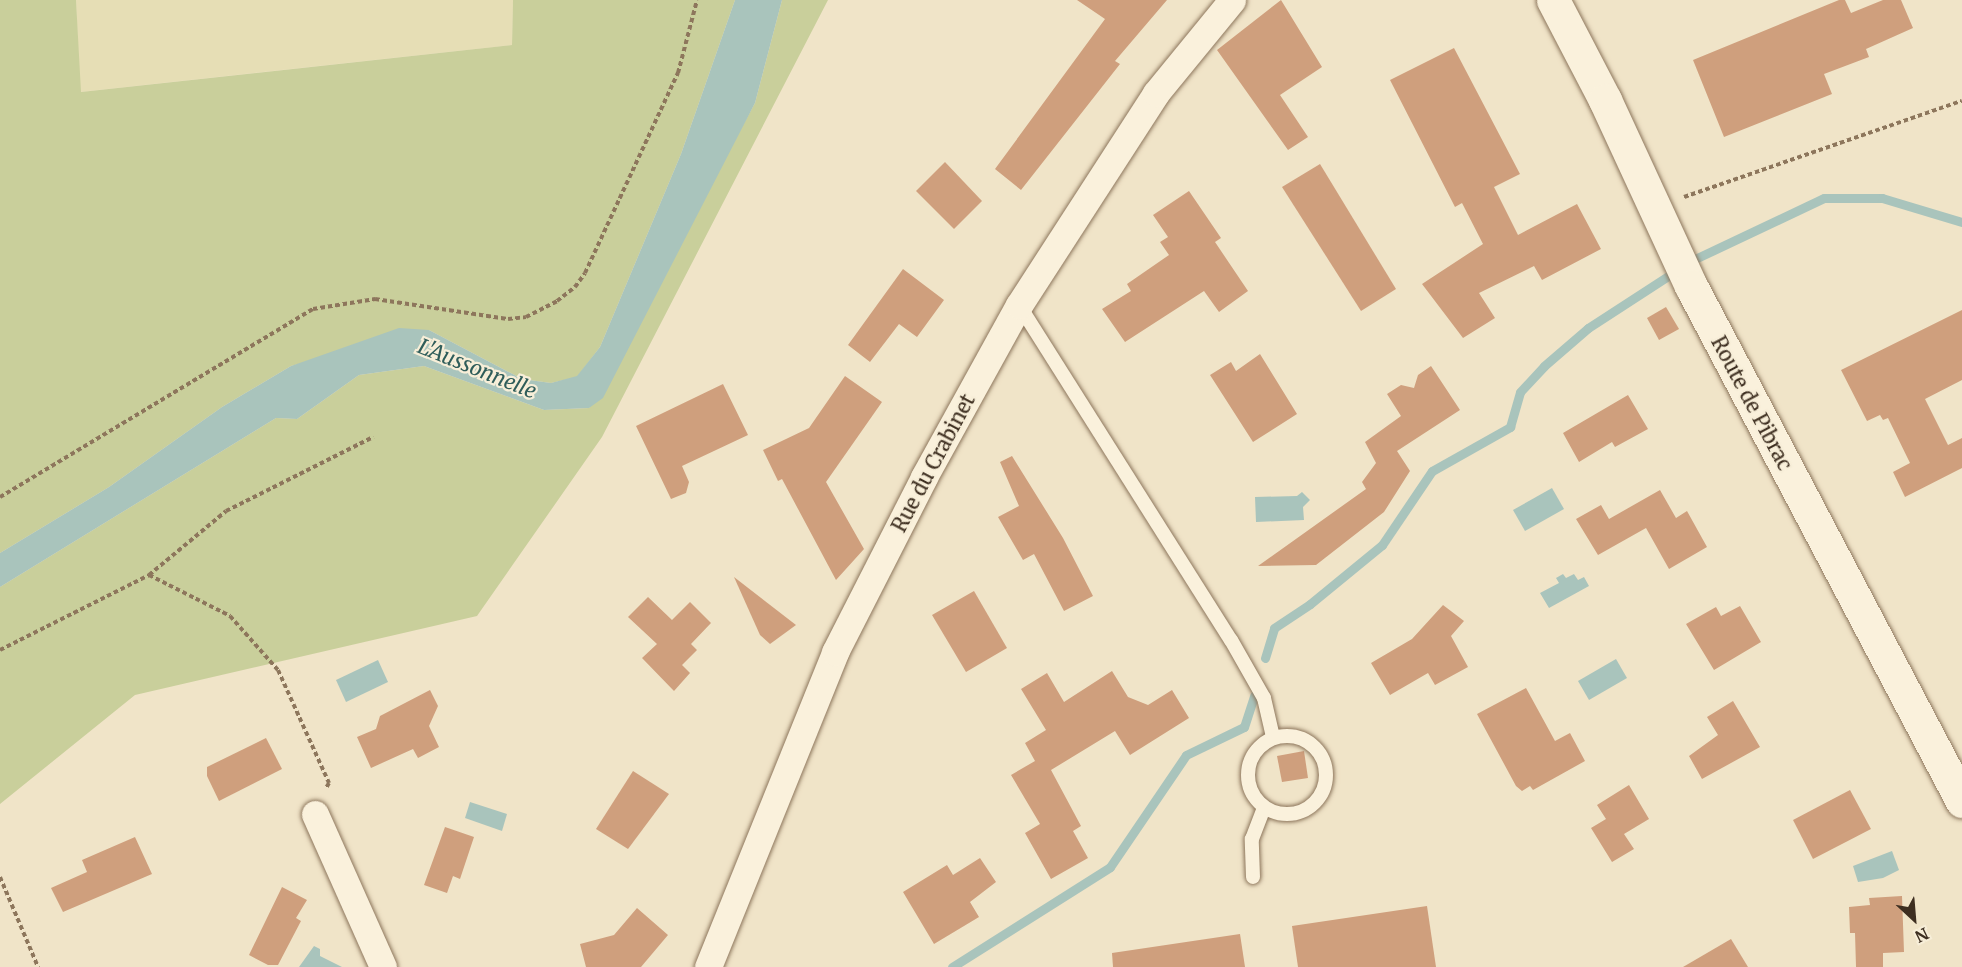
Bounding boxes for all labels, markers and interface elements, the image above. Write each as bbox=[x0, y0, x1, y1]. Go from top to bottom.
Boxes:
street label: Route de Pibrac bbox=[1707, 332, 1797, 474]
water label: L'Aussonnelle bbox=[414, 334, 540, 404]
street label: Rue du Crabinet bbox=[887, 390, 979, 536]
north arrow bbox=[1884, 889, 1944, 949]
text: N bbox=[1912, 923, 1932, 947]

